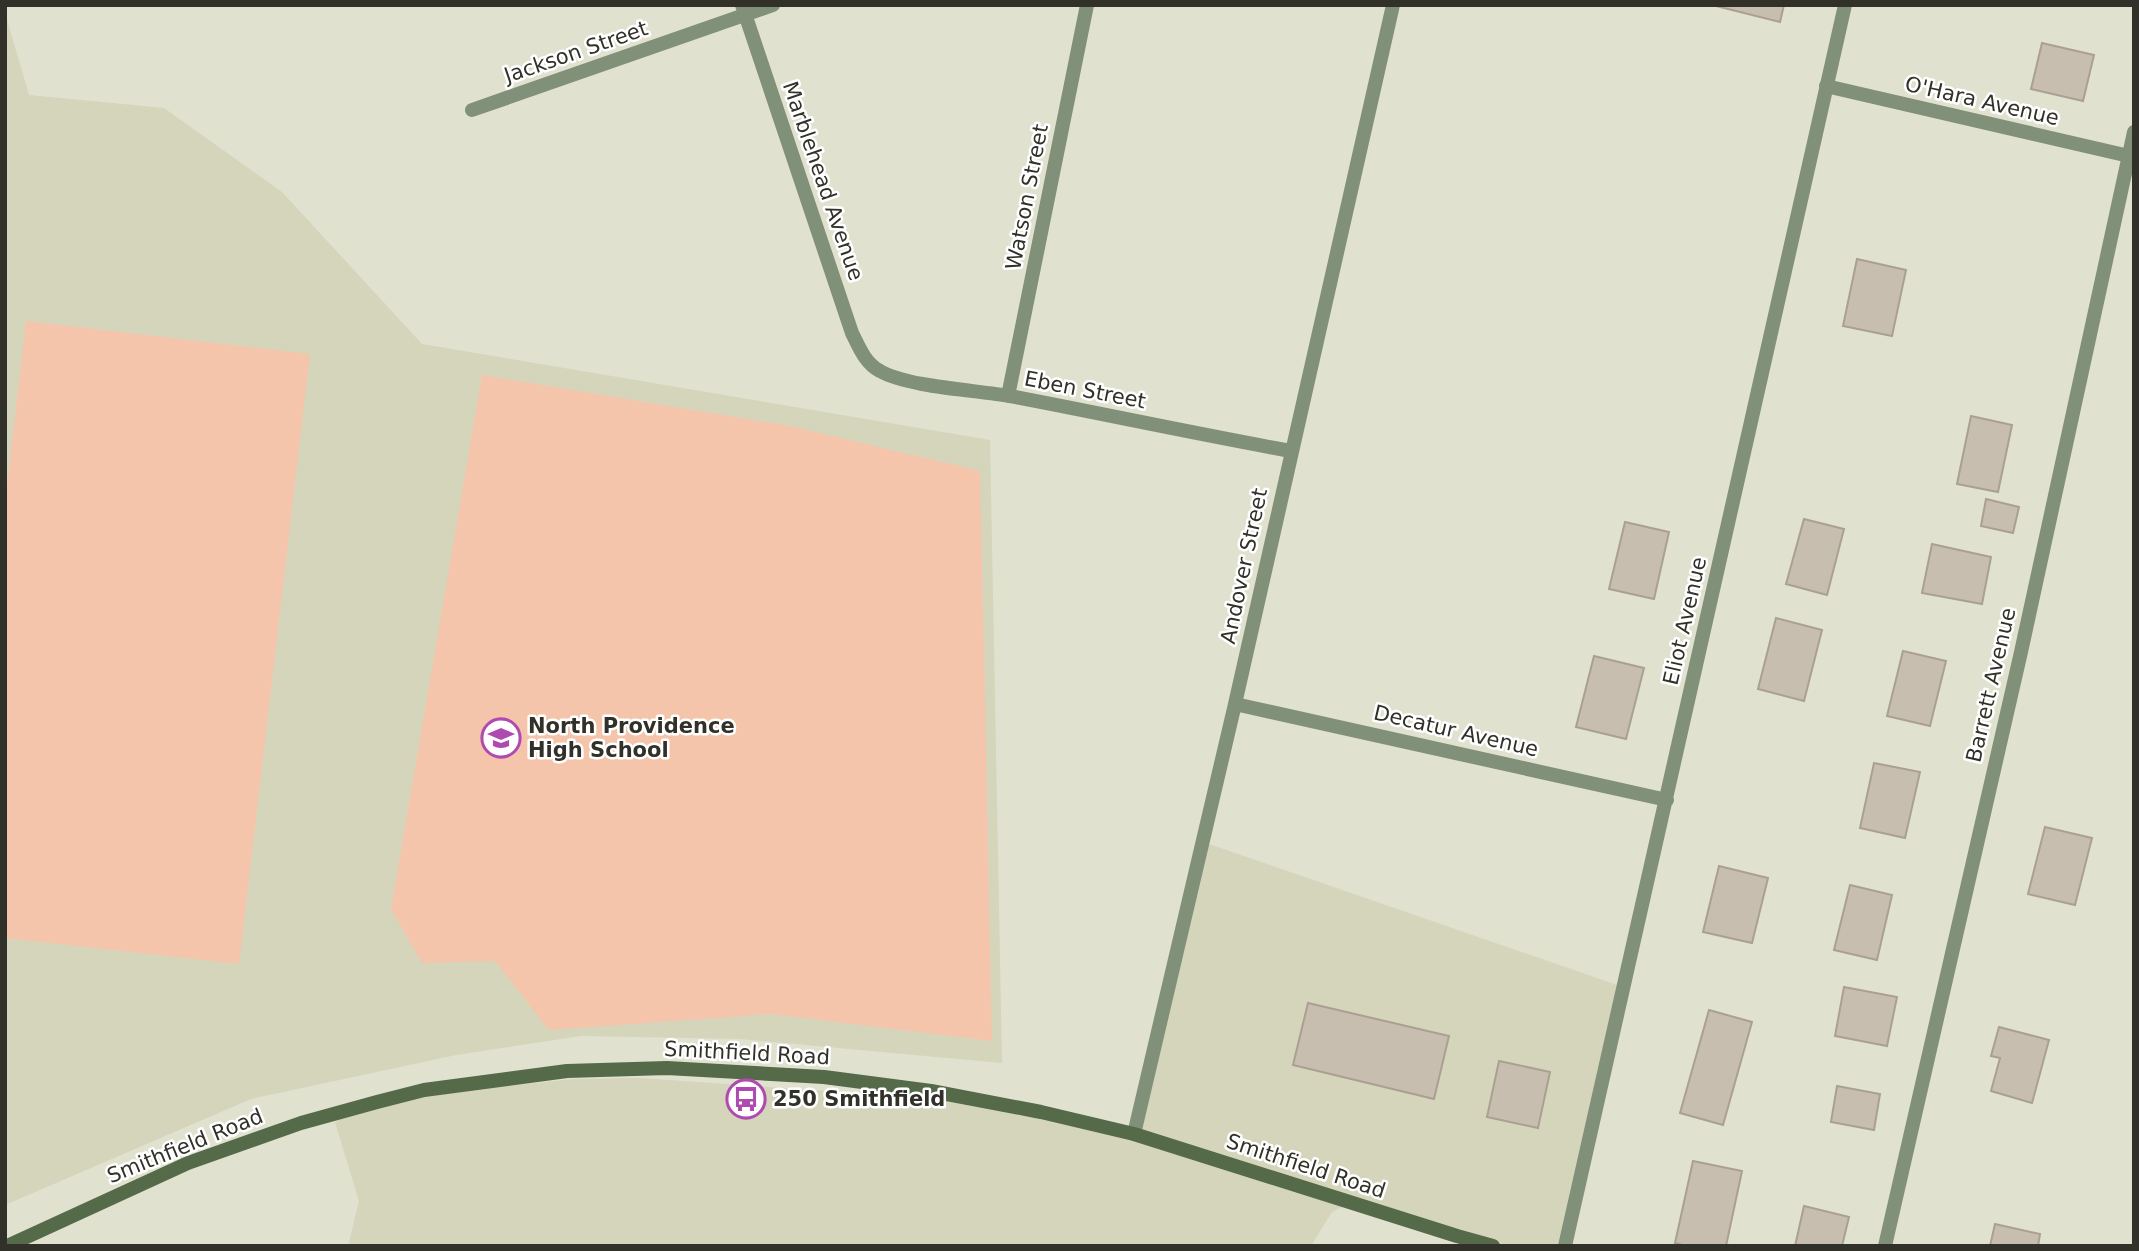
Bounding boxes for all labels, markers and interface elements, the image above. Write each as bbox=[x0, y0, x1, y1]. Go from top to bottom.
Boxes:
street label: Jackson Street bbox=[499, 16, 651, 88]
street label: O'Hara Avenue bbox=[1903, 72, 2061, 130]
street label: Marblehead Avenue bbox=[778, 78, 868, 284]
street label: Watson Street bbox=[1001, 122, 1053, 272]
street label: Eben Street bbox=[1022, 366, 1148, 414]
street label: Andover Street bbox=[1216, 486, 1272, 646]
street label: Eliot Avenue bbox=[1659, 555, 1711, 687]
street label: Barrett Avenue bbox=[1962, 605, 2020, 765]
street label: Decatur Avenue bbox=[1371, 700, 1541, 762]
place label: North Providence High School bbox=[528, 714, 735, 762]
school or university icon: North Providence High School bbox=[480, 717, 522, 759]
street label: Smithfield Road bbox=[664, 1037, 830, 1069]
bus stop icon: 250 Smithfield bbox=[725, 1078, 767, 1120]
place label: 250 Smithfield bbox=[773, 1087, 945, 1111]
street label: Smithfield Road bbox=[104, 1104, 266, 1188]
street label: Smithfield Road bbox=[1223, 1129, 1389, 1203]

